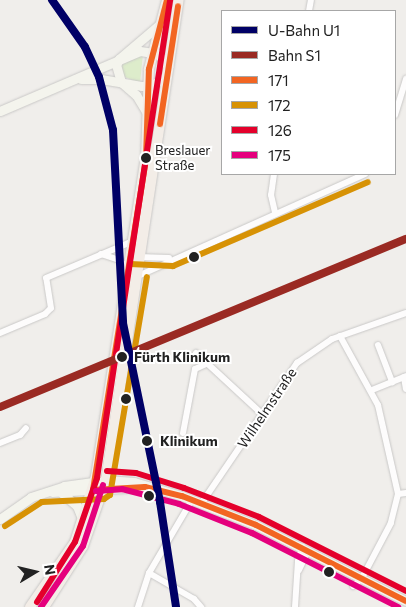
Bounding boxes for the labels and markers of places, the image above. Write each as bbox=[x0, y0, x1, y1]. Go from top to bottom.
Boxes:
place label: Breslauer Straße bbox=[155, 143, 211, 174]
marker: Breslauer Straße bbox=[141, 153, 151, 163]
unlabelled marker bbox=[189, 252, 199, 262]
marker: Fürth Klinikum bbox=[113, 348, 131, 366]
place label: Fürth Klinikum bbox=[134, 349, 230, 365]
unlabelled marker bbox=[121, 394, 131, 404]
marker: Klinikum bbox=[138, 432, 156, 450]
place label: Klinikum bbox=[160, 433, 218, 449]
unlabelled marker bbox=[144, 491, 154, 501]
unlabelled marker bbox=[324, 567, 334, 577]

